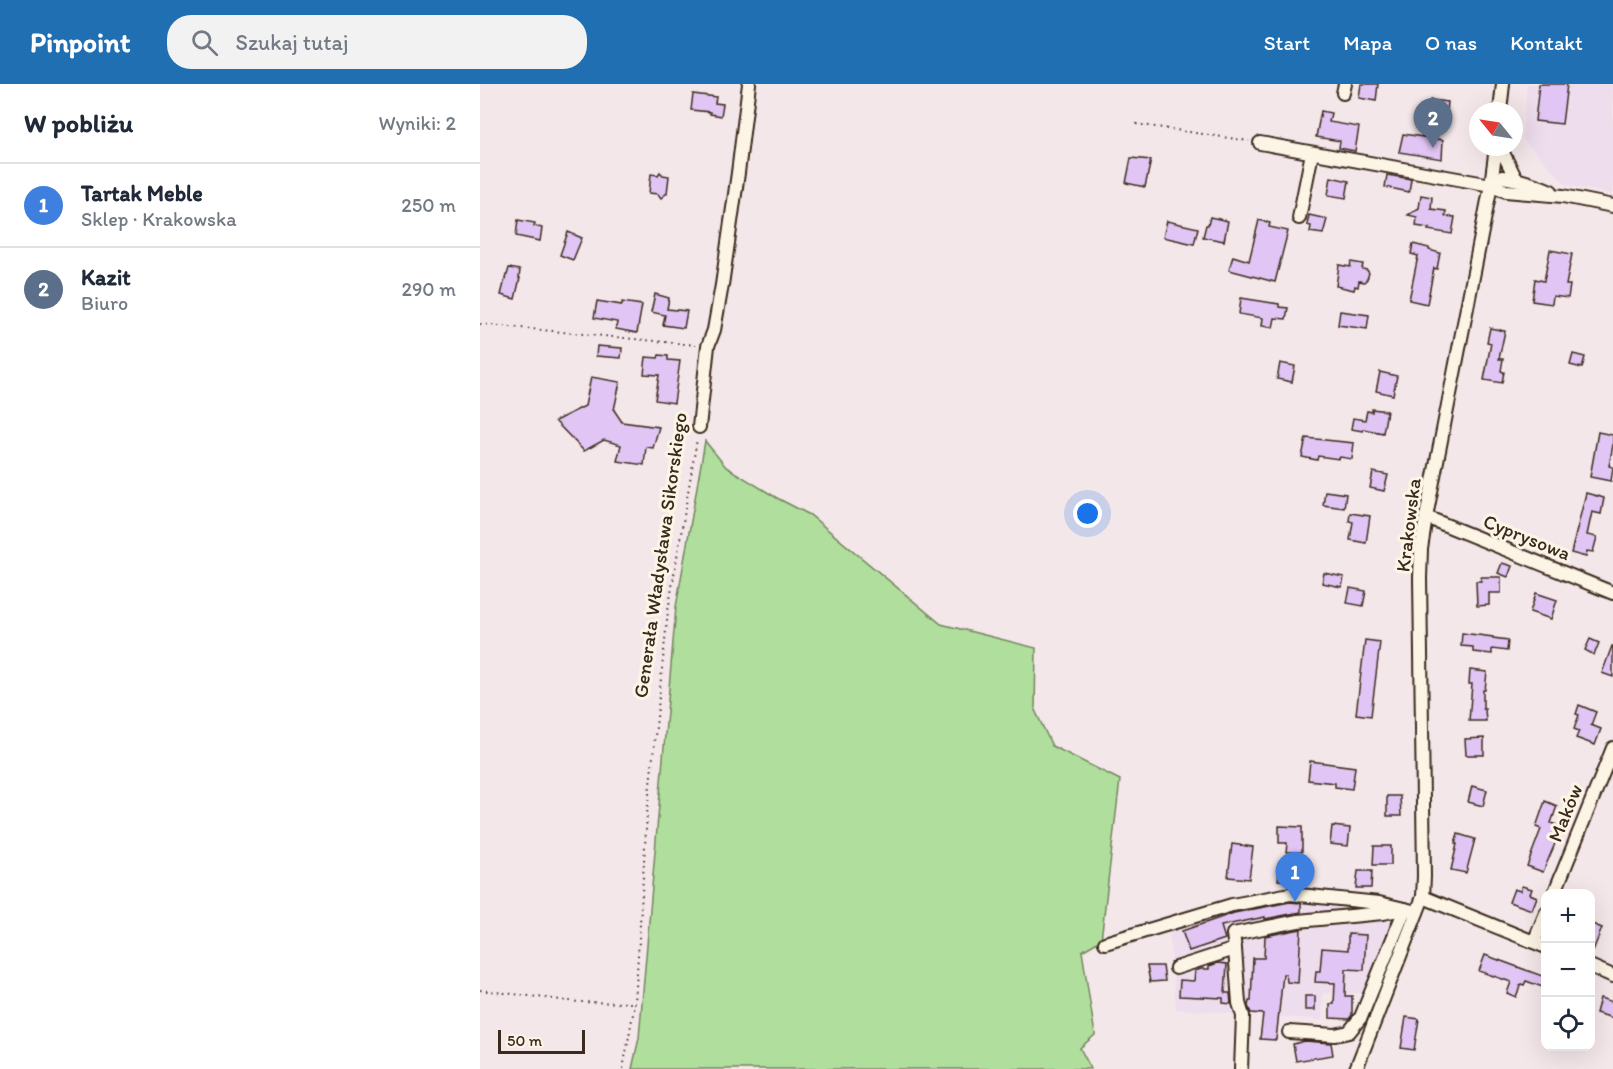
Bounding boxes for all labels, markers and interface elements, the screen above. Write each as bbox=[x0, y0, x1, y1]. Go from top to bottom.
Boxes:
search box bbox=[167, 15, 587, 69]
text: Pinpoint bbox=[30, 25, 131, 59]
icon: search bbox=[188, 26, 221, 59]
text: Szukaj tutaj bbox=[236, 29, 348, 56]
text: Start bbox=[1264, 30, 1310, 55]
text: Mapa bbox=[1343, 30, 1392, 55]
text: O nas bbox=[1425, 30, 1477, 55]
text: Kontakt bbox=[1510, 30, 1583, 55]
pin: 2 bbox=[1414, 98, 1452, 148]
north arrow bbox=[1469, 102, 1523, 156]
text: W pobliżu bbox=[24, 107, 133, 139]
text: Wyniki: 2 bbox=[379, 111, 456, 135]
text: Tartak Meble bbox=[81, 180, 203, 207]
text: 1 bbox=[39, 193, 48, 217]
text: 250 m bbox=[401, 193, 456, 217]
text: Sklep · Krakowska bbox=[81, 207, 237, 231]
text: Kazit bbox=[81, 264, 131, 291]
text: 2 bbox=[38, 277, 49, 301]
text: 290 m bbox=[401, 277, 456, 301]
text: Biuro bbox=[81, 291, 128, 315]
street label: Generała Władysława Sikorskiego bbox=[628, 411, 692, 699]
street label: Krakowska bbox=[1390, 476, 1426, 573]
your location bbox=[1073, 499, 1102, 528]
street label: Cyprysowa bbox=[1480, 509, 1574, 565]
street label: Maków bbox=[1543, 781, 1587, 845]
pin: 1 bbox=[1276, 852, 1314, 902]
map controls bbox=[1541, 889, 1595, 1051]
button: + bbox=[1541, 889, 1595, 943]
button: − bbox=[1541, 943, 1595, 997]
button: locate bbox=[1541, 997, 1595, 1051]
scale bar bbox=[498, 1027, 585, 1054]
text: 50 m bbox=[507, 1031, 542, 1050]

